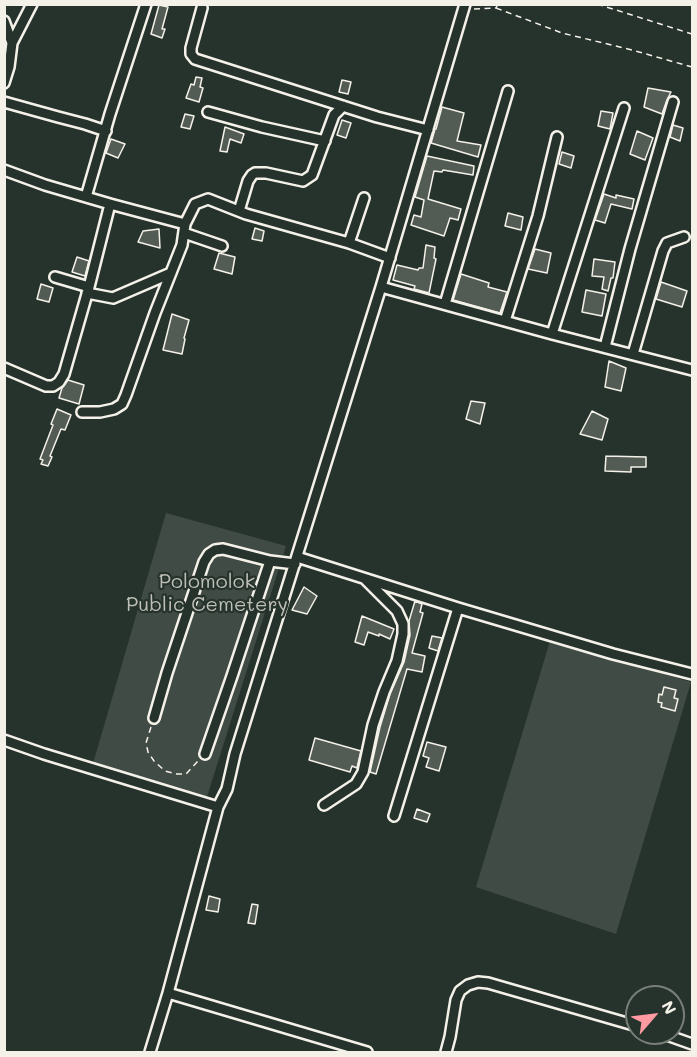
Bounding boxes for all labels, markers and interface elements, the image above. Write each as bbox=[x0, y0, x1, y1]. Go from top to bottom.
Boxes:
park label: Polomolok Public Cemetery bbox=[126, 570, 288, 617]
north arrow bbox=[625, 985, 685, 1045]
text: N bbox=[657, 997, 682, 1018]

